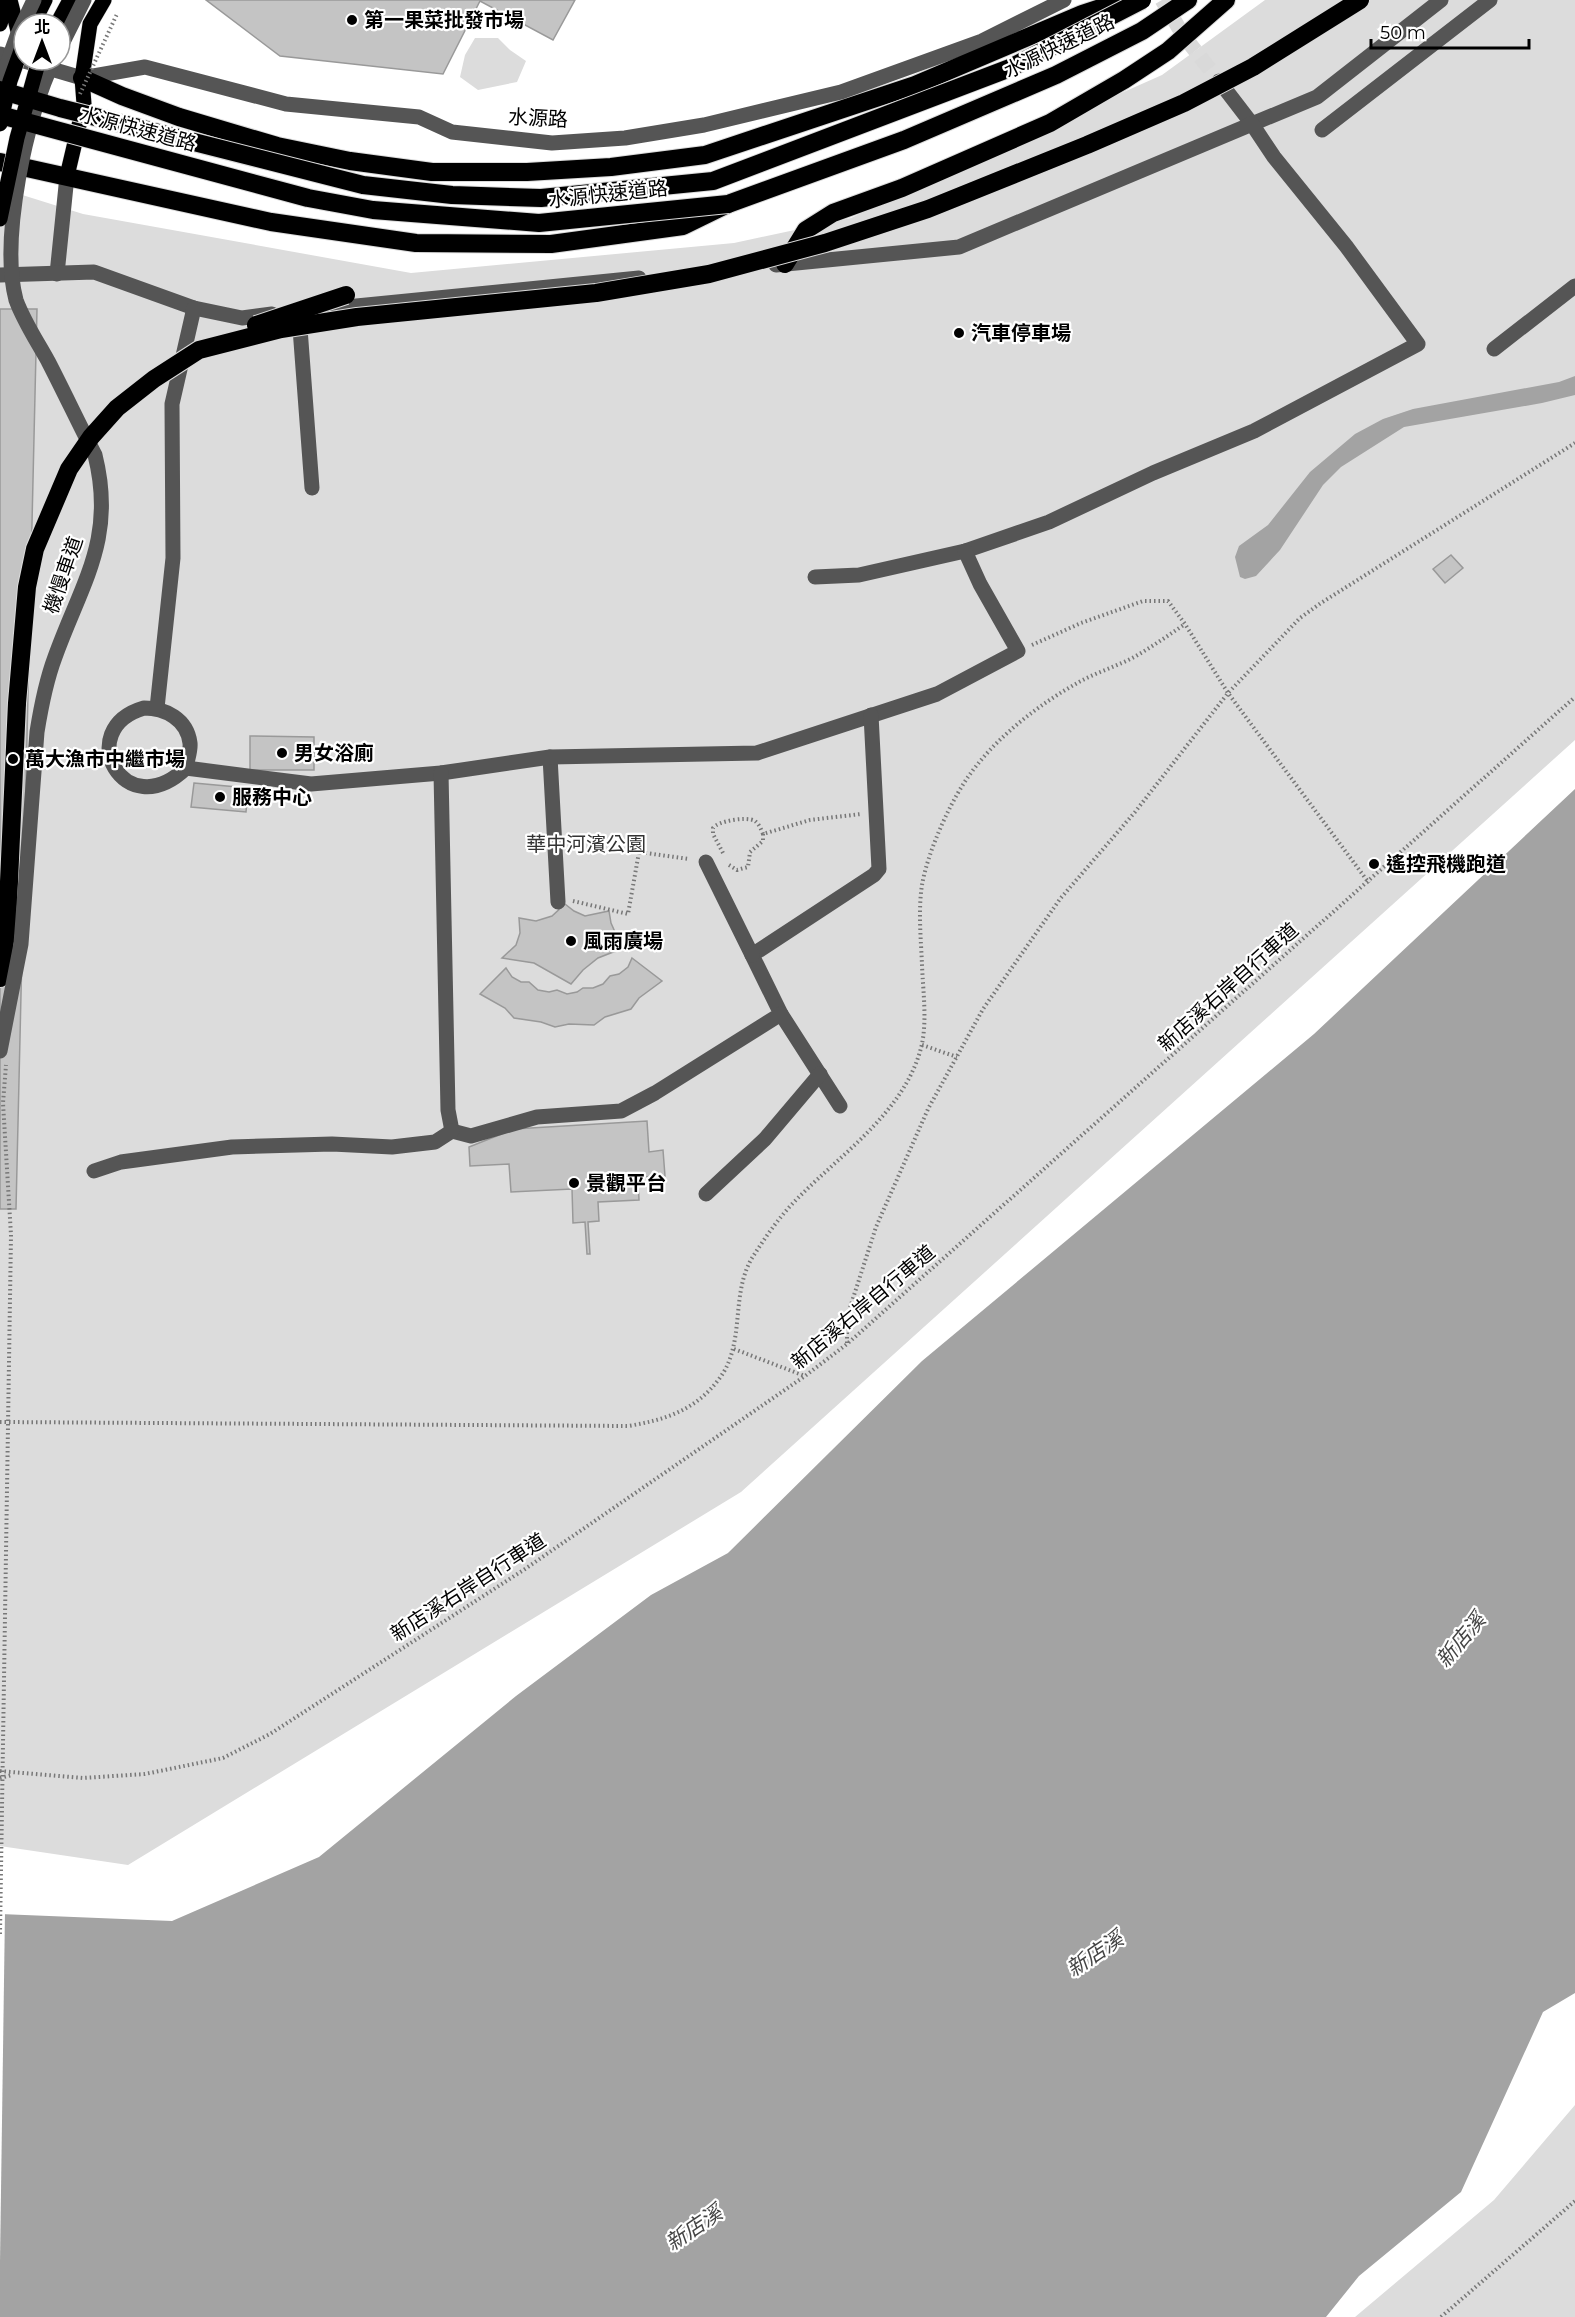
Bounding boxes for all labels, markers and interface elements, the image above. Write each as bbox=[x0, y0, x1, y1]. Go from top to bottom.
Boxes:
place label: 第一果菜批發市場 bbox=[364, 8, 524, 32]
street label: 水源快速道路 bbox=[1000, 9, 1118, 83]
north arrow bbox=[12, 12, 72, 72]
scale bar bbox=[1371, 12, 1528, 50]
marker: 第一果菜批發市場 bbox=[345, 13, 359, 27]
text: 北 bbox=[34, 18, 50, 37]
text: 50 m bbox=[1380, 22, 1426, 44]
street label: 水源快速道路 bbox=[77, 102, 199, 156]
street label: 水源路 bbox=[507, 104, 569, 132]
street label: 水源快速道路 bbox=[547, 176, 669, 212]
place label: 汽車停車場 bbox=[971, 321, 1071, 345]
marker: 汽車停車場 bbox=[952, 326, 966, 340]
street label: 機慢車道 bbox=[39, 533, 87, 617]
place label: 男女浴廁 bbox=[294, 741, 374, 765]
marker: 男女浴廁 bbox=[275, 746, 289, 760]
place label: 萬大漁市中繼市場 bbox=[25, 747, 185, 771]
marker: 萬大漁市中繼市場 bbox=[6, 752, 20, 766]
place label: 服務中心 bbox=[232, 785, 312, 809]
marker: 服務中心 bbox=[213, 790, 227, 804]
park label: 華中河濱公園 bbox=[526, 832, 646, 856]
place label: 遙控飛機跑道 bbox=[1386, 852, 1506, 876]
marker: 遙控飛機跑道 bbox=[1367, 857, 1381, 871]
street label: 新店溪右岸自行車道 bbox=[1153, 918, 1303, 1056]
place label: 風雨廣場 bbox=[583, 929, 663, 953]
marker: 風雨廣場 bbox=[564, 934, 578, 948]
place label: 景觀平台 bbox=[586, 1171, 666, 1195]
marker: 景觀平台 bbox=[567, 1176, 581, 1190]
street label: 新店溪右岸自行車道 bbox=[786, 1240, 940, 1374]
street label: 新店溪右岸自行車道 bbox=[386, 1528, 550, 1646]
water label: 新店溪 bbox=[1431, 1605, 1492, 1672]
water label: 新店溪 bbox=[1062, 1924, 1130, 1982]
water label: 新店溪 bbox=[661, 2198, 729, 2256]

